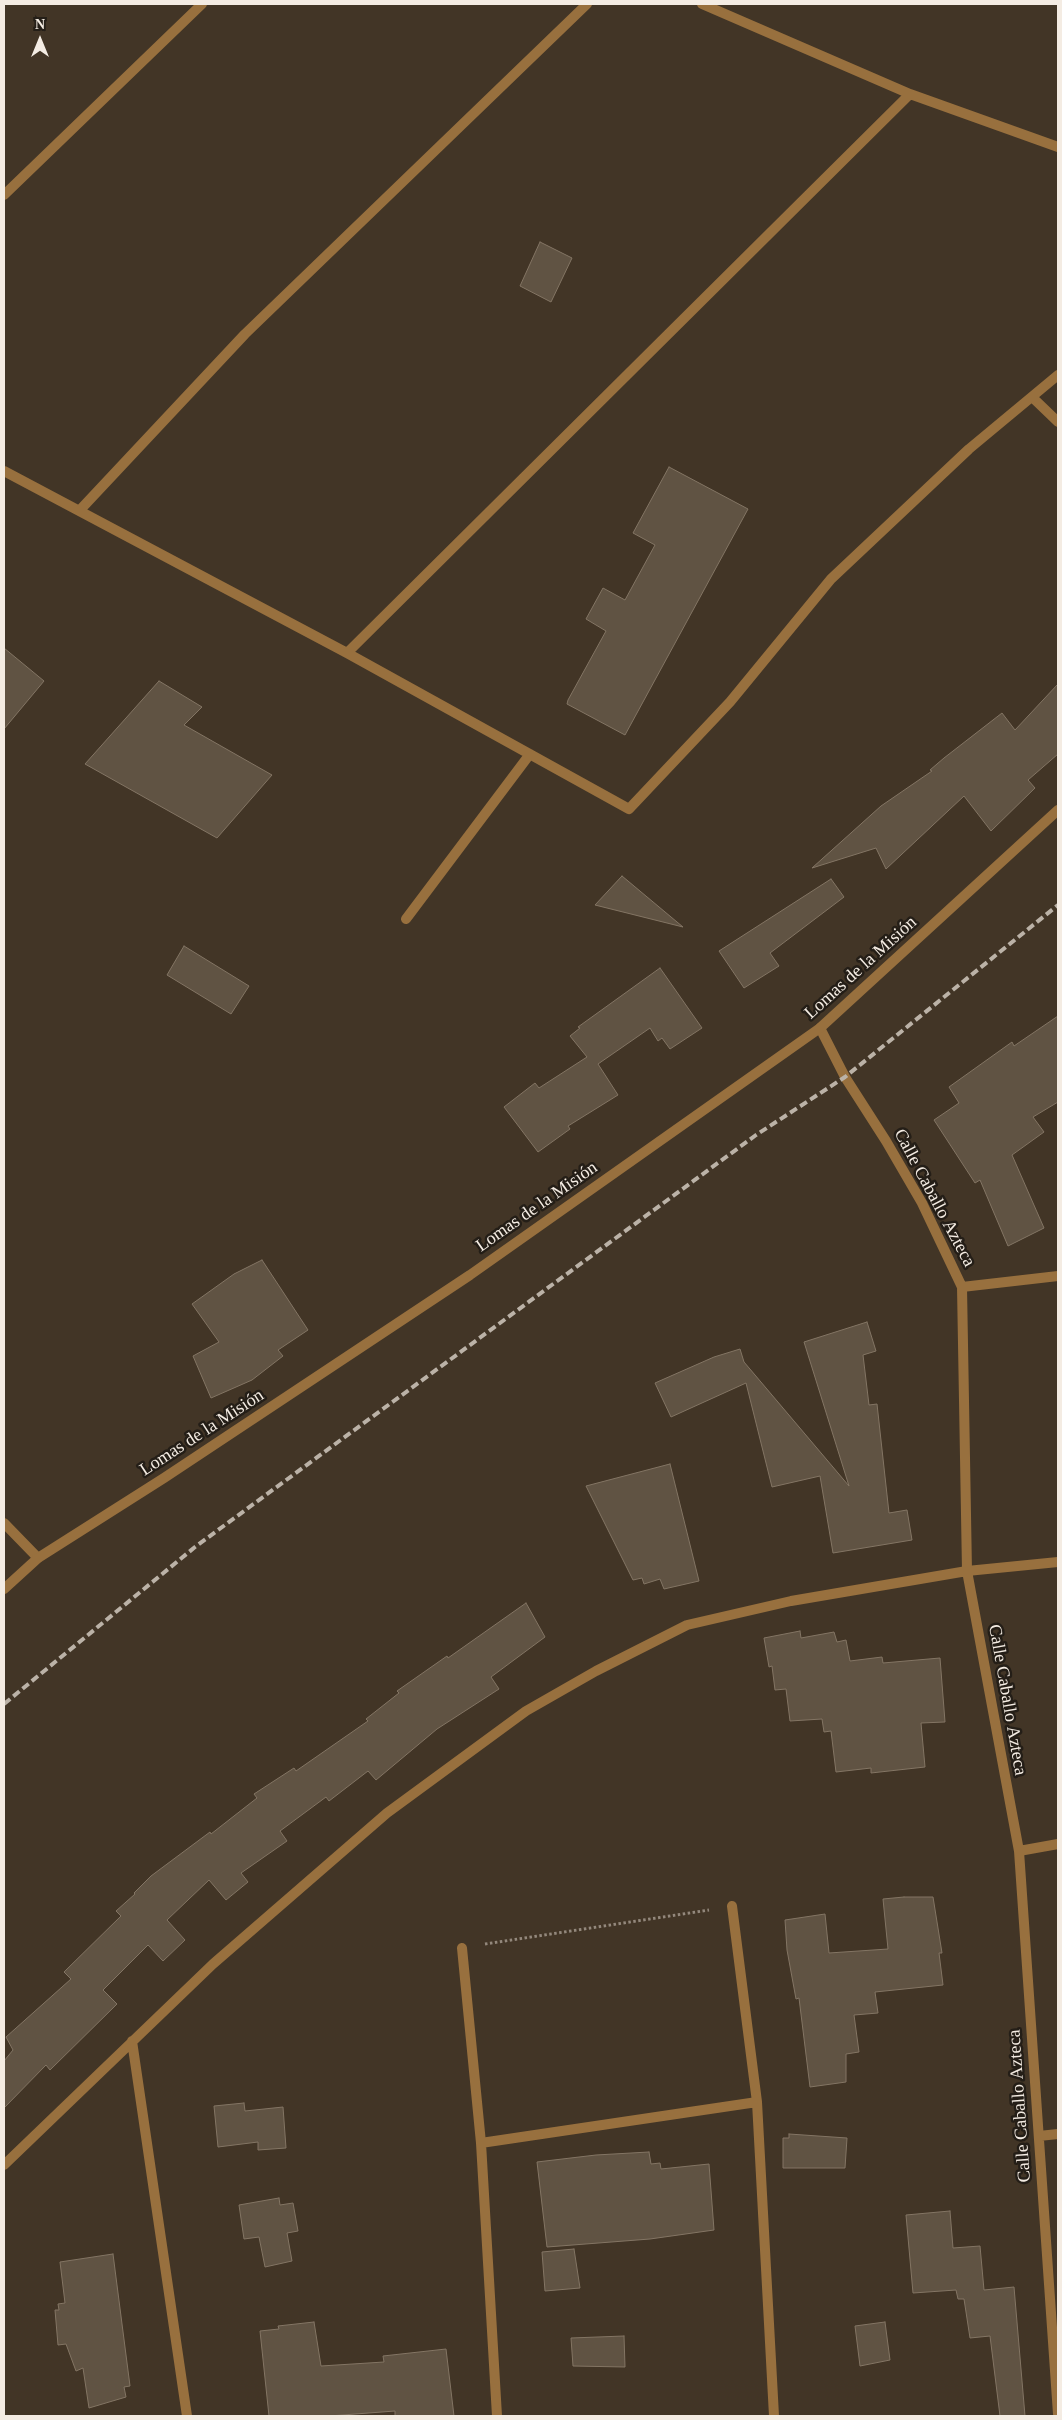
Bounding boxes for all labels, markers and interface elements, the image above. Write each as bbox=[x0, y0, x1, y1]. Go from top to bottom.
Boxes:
north arrow bbox=[15, 15, 65, 65]
text: N bbox=[35, 17, 45, 32]
street label: Lomas de la Misión bbox=[800, 912, 922, 1024]
street label: Calle Caballo Azteca bbox=[889, 1125, 979, 1271]
street label: Lomas de la Misión bbox=[472, 1157, 602, 1257]
street label: Lomas de la Misión bbox=[136, 1385, 268, 1481]
street label: Calle Caballo Azteca bbox=[983, 1623, 1031, 1777]
street label: Calle Caballo Azteca bbox=[1004, 2029, 1036, 2183]

